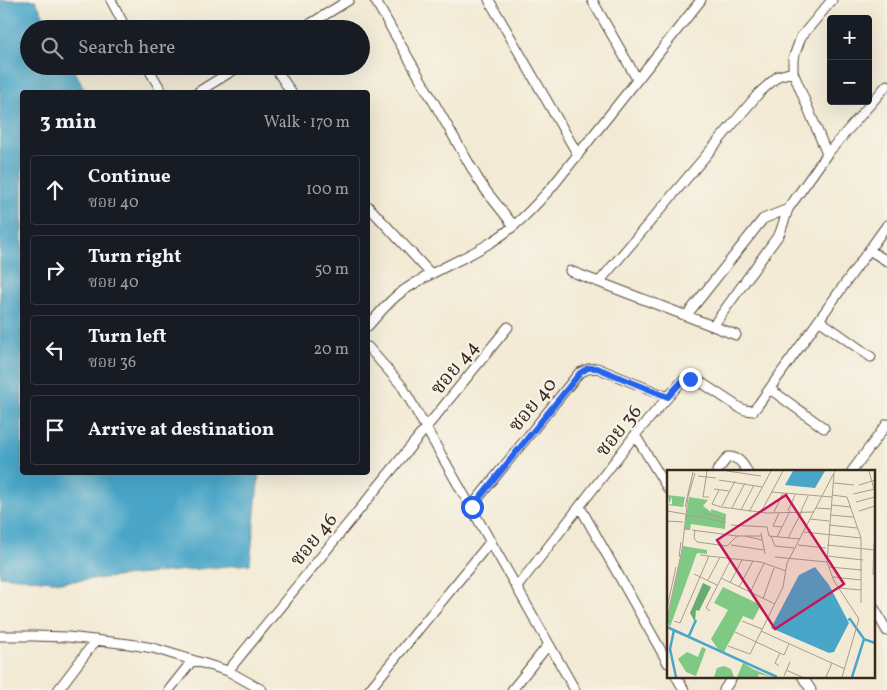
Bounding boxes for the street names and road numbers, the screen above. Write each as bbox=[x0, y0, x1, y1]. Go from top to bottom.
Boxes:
street label: ซอย 44 bbox=[425, 335, 486, 402]
street label: ซอย 40 bbox=[503, 372, 564, 439]
street label: ซอย 36 bbox=[590, 399, 649, 463]
street label: ซอย 46 bbox=[284, 508, 345, 573]

